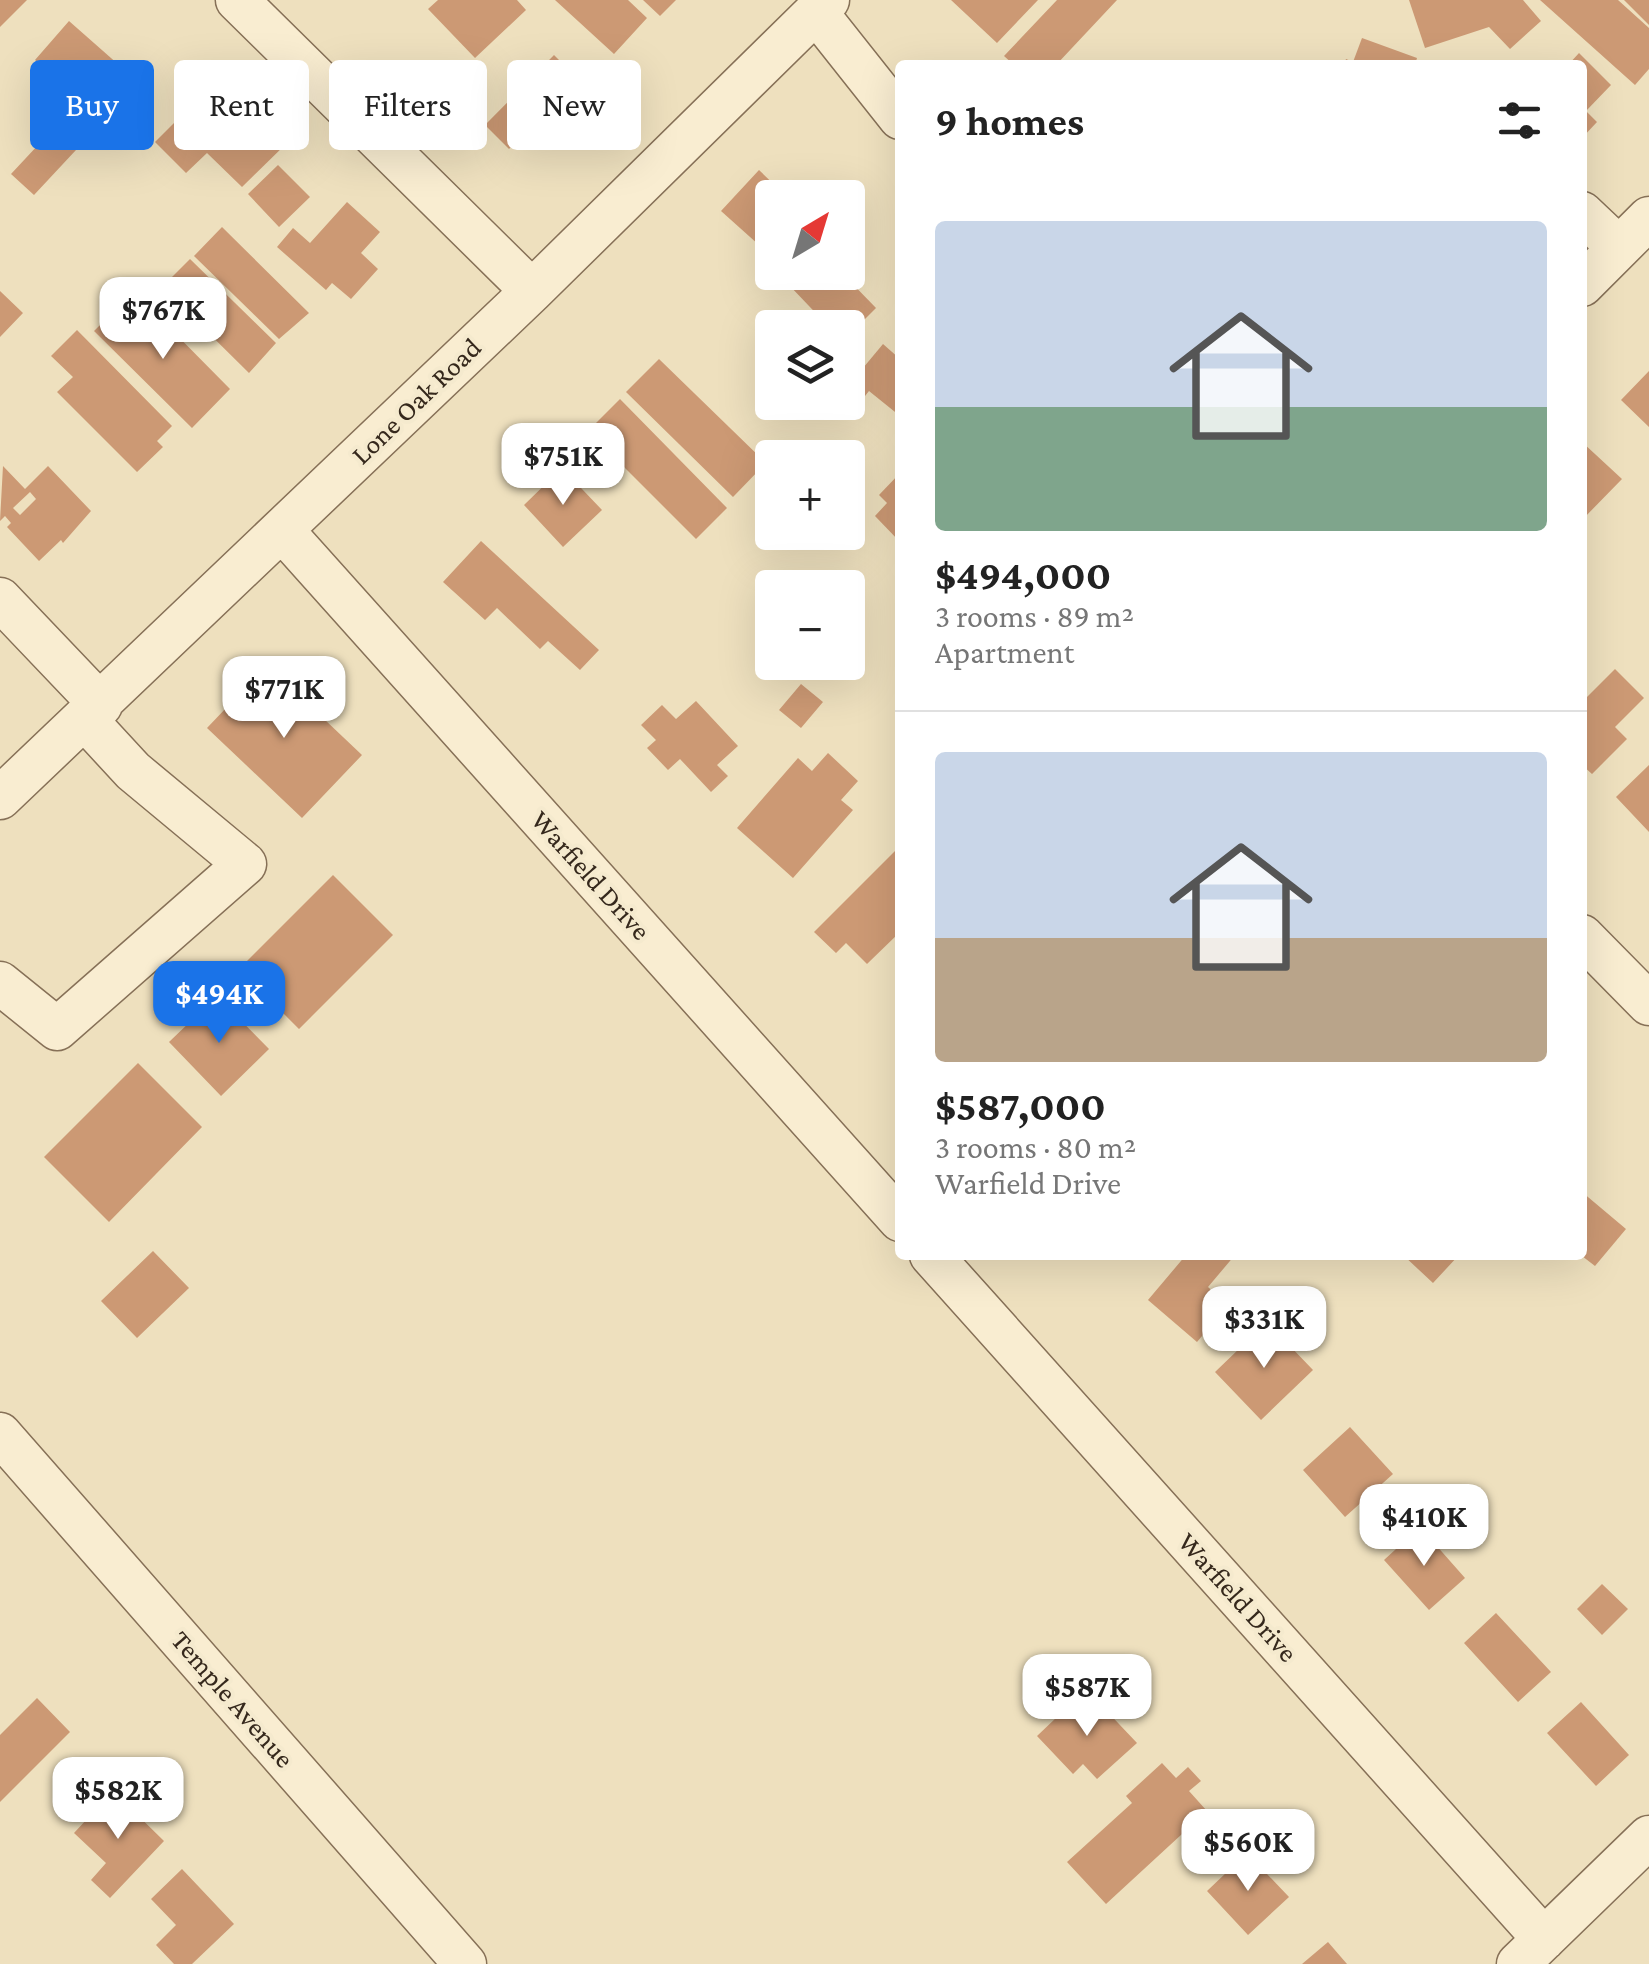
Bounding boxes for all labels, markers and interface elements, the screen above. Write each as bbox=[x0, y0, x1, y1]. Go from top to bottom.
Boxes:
chip: Buy bbox=[30, 60, 154, 150]
chip: Rent bbox=[174, 60, 309, 150]
chip: Filters bbox=[329, 60, 487, 150]
chip: New bbox=[507, 60, 641, 150]
icon: filters bbox=[1492, 93, 1547, 148]
text: 9 homes bbox=[935, 97, 1084, 144]
north arrow bbox=[755, 180, 865, 290]
map controls bbox=[755, 180, 865, 680]
pin: $767K bbox=[93, 277, 233, 362]
icon: home bbox=[1151, 286, 1331, 466]
text: $767K bbox=[121, 291, 205, 327]
button: layers bbox=[755, 310, 865, 420]
street label: Lone Oak Road bbox=[345, 331, 487, 470]
pin: $751K bbox=[493, 423, 633, 508]
text: $751K bbox=[524, 437, 602, 473]
button: + bbox=[755, 440, 865, 550]
text: $494,000 bbox=[935, 551, 1111, 598]
button: − bbox=[755, 570, 865, 680]
text: 3 rooms · 89 m² bbox=[935, 598, 1134, 634]
text: Apartment bbox=[935, 634, 1074, 670]
pin: $771K bbox=[214, 656, 354, 741]
text: $771K bbox=[244, 670, 324, 706]
street label: Warfield Drive bbox=[525, 804, 657, 946]
icon: home bbox=[1151, 817, 1331, 997]
pin: $494K bbox=[149, 961, 289, 1046]
text: $494K bbox=[175, 975, 263, 1011]
text: $587,000 bbox=[935, 1082, 1106, 1129]
text: 3 rooms · 80 m² bbox=[935, 1129, 1136, 1165]
text: Warfield Drive bbox=[935, 1165, 1121, 1201]
pin: $331K bbox=[1194, 1286, 1334, 1371]
text: $331K bbox=[1224, 1300, 1304, 1336]
pin: $410K bbox=[1354, 1484, 1494, 1569]
text: $410K bbox=[1381, 1498, 1467, 1534]
street label: Warfield Drive bbox=[1172, 1526, 1304, 1668]
street label: Temple Avenue bbox=[165, 1624, 301, 1774]
pin: $587K bbox=[1017, 1654, 1157, 1739]
text: $587K bbox=[1045, 1668, 1130, 1704]
pin: $582K bbox=[48, 1757, 188, 1842]
text: $582K bbox=[75, 1771, 161, 1807]
pin: $560K bbox=[1178, 1809, 1318, 1894]
text: $560K bbox=[1203, 1823, 1293, 1859]

